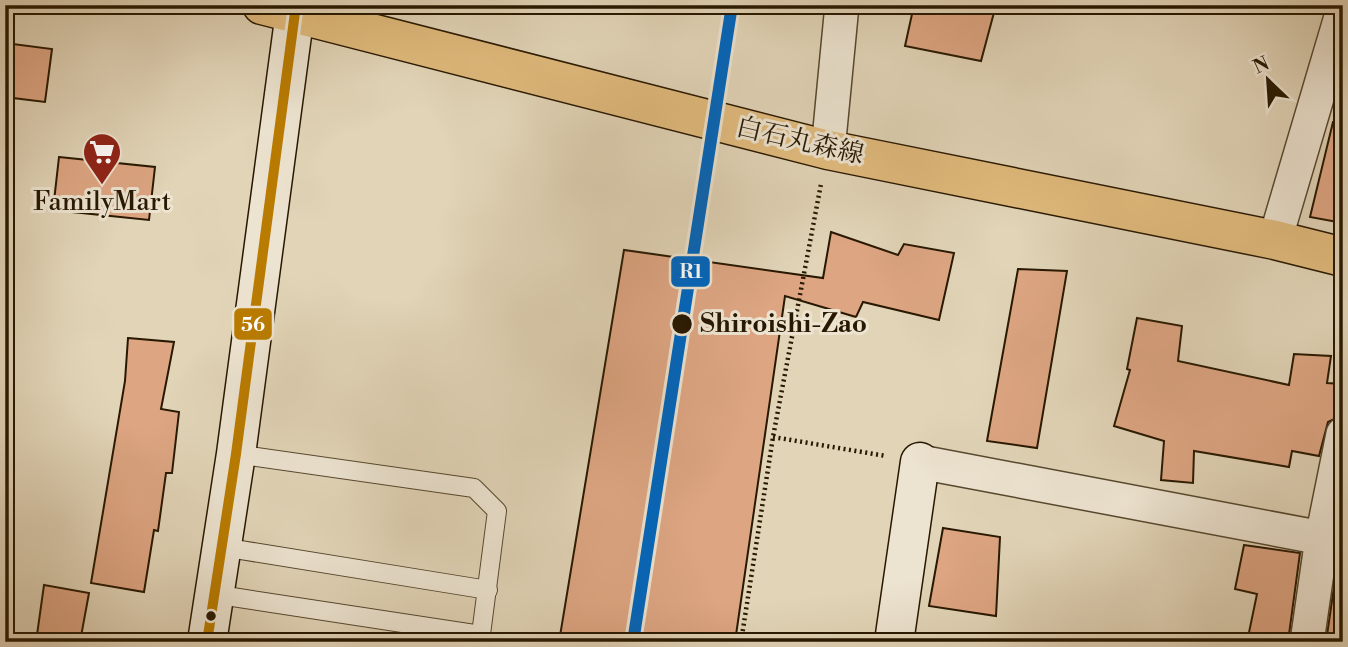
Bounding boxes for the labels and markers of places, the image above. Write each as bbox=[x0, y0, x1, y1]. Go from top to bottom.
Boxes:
supermarket icon: FamilyMart bbox=[81, 131, 123, 186]
place label: FamilyMart bbox=[33, 186, 171, 218]
place label: Shiroishi-Zao bbox=[700, 308, 867, 340]
marker: Shiroishi-Zao bbox=[670, 312, 694, 336]
unlabelled marker bbox=[204, 609, 218, 623]

